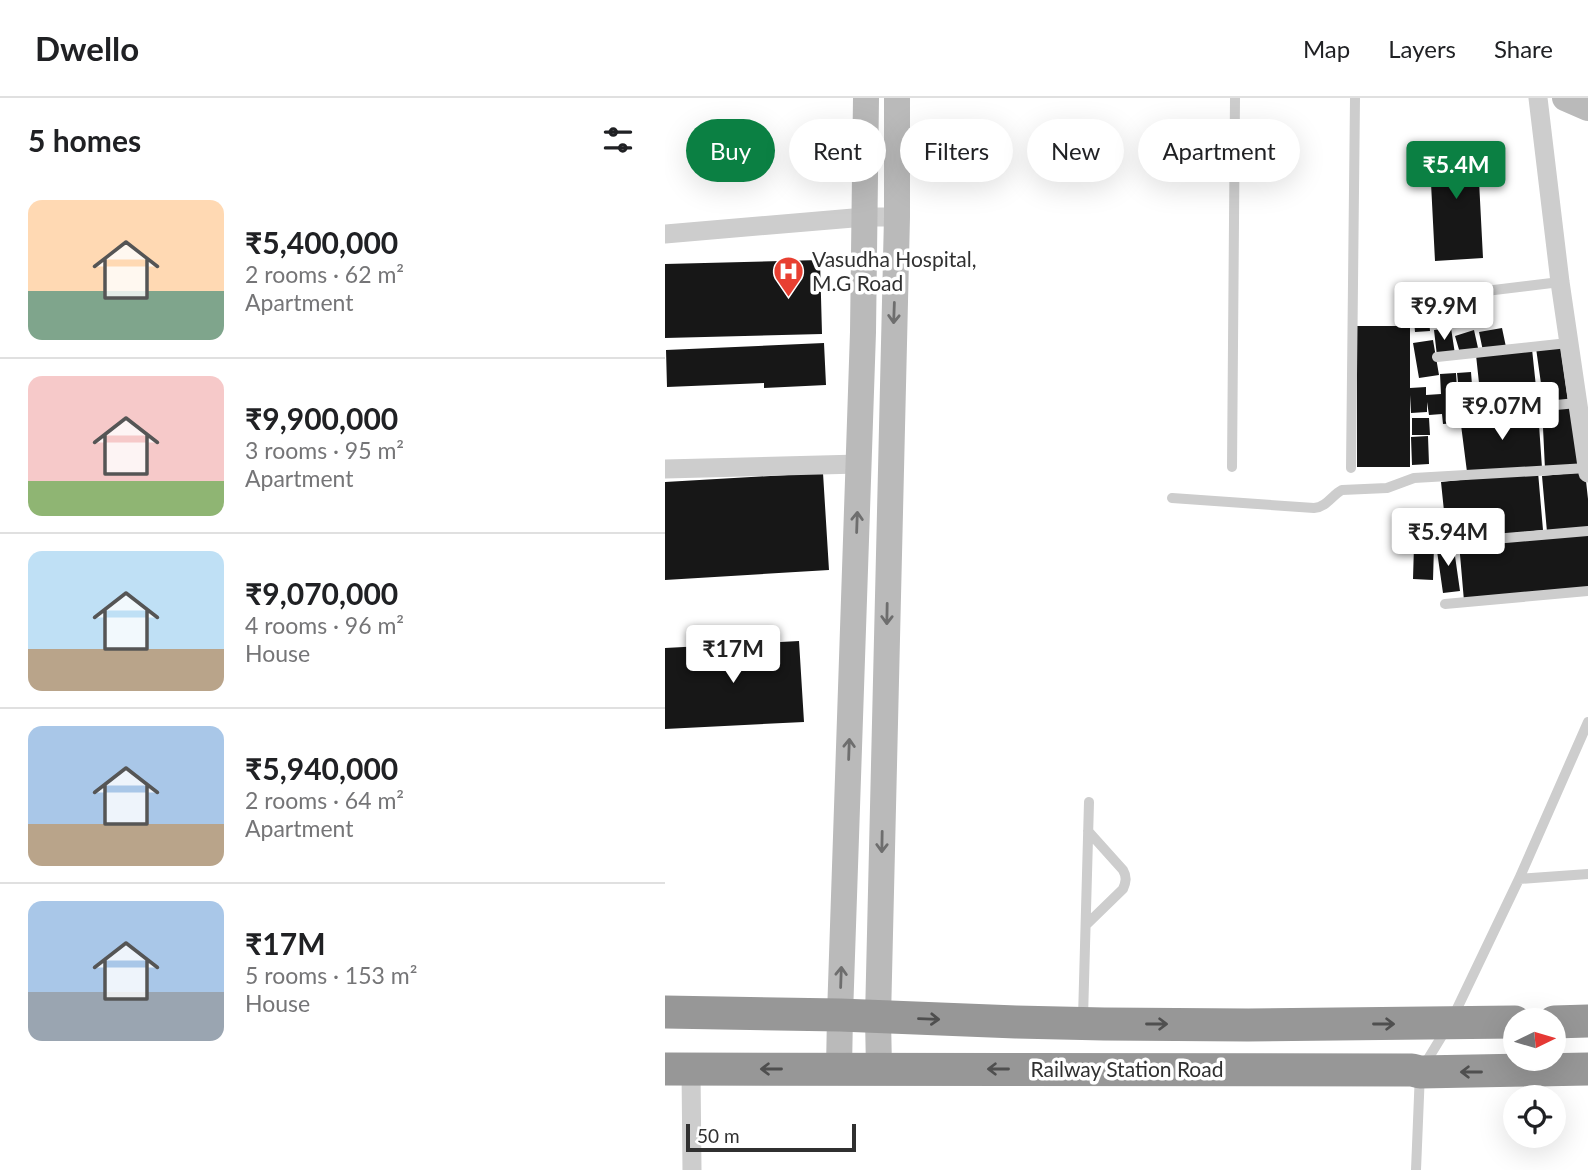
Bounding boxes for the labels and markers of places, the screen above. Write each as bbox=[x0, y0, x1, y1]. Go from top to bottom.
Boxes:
pin: ₹5.4M bbox=[1407, 141, 1505, 201]
place label: Vasudha Hospital, M.G Road bbox=[812, 246, 976, 295]
hospital icon: Vasudha Hospital, M.G Road bbox=[772, 255, 806, 299]
pin: ₹9.9M bbox=[1395, 282, 1493, 342]
pin: ₹9.07M bbox=[1445, 382, 1559, 442]
pin: ₹5.94M bbox=[1391, 508, 1505, 568]
pin: ₹17M bbox=[692, 626, 774, 685]

